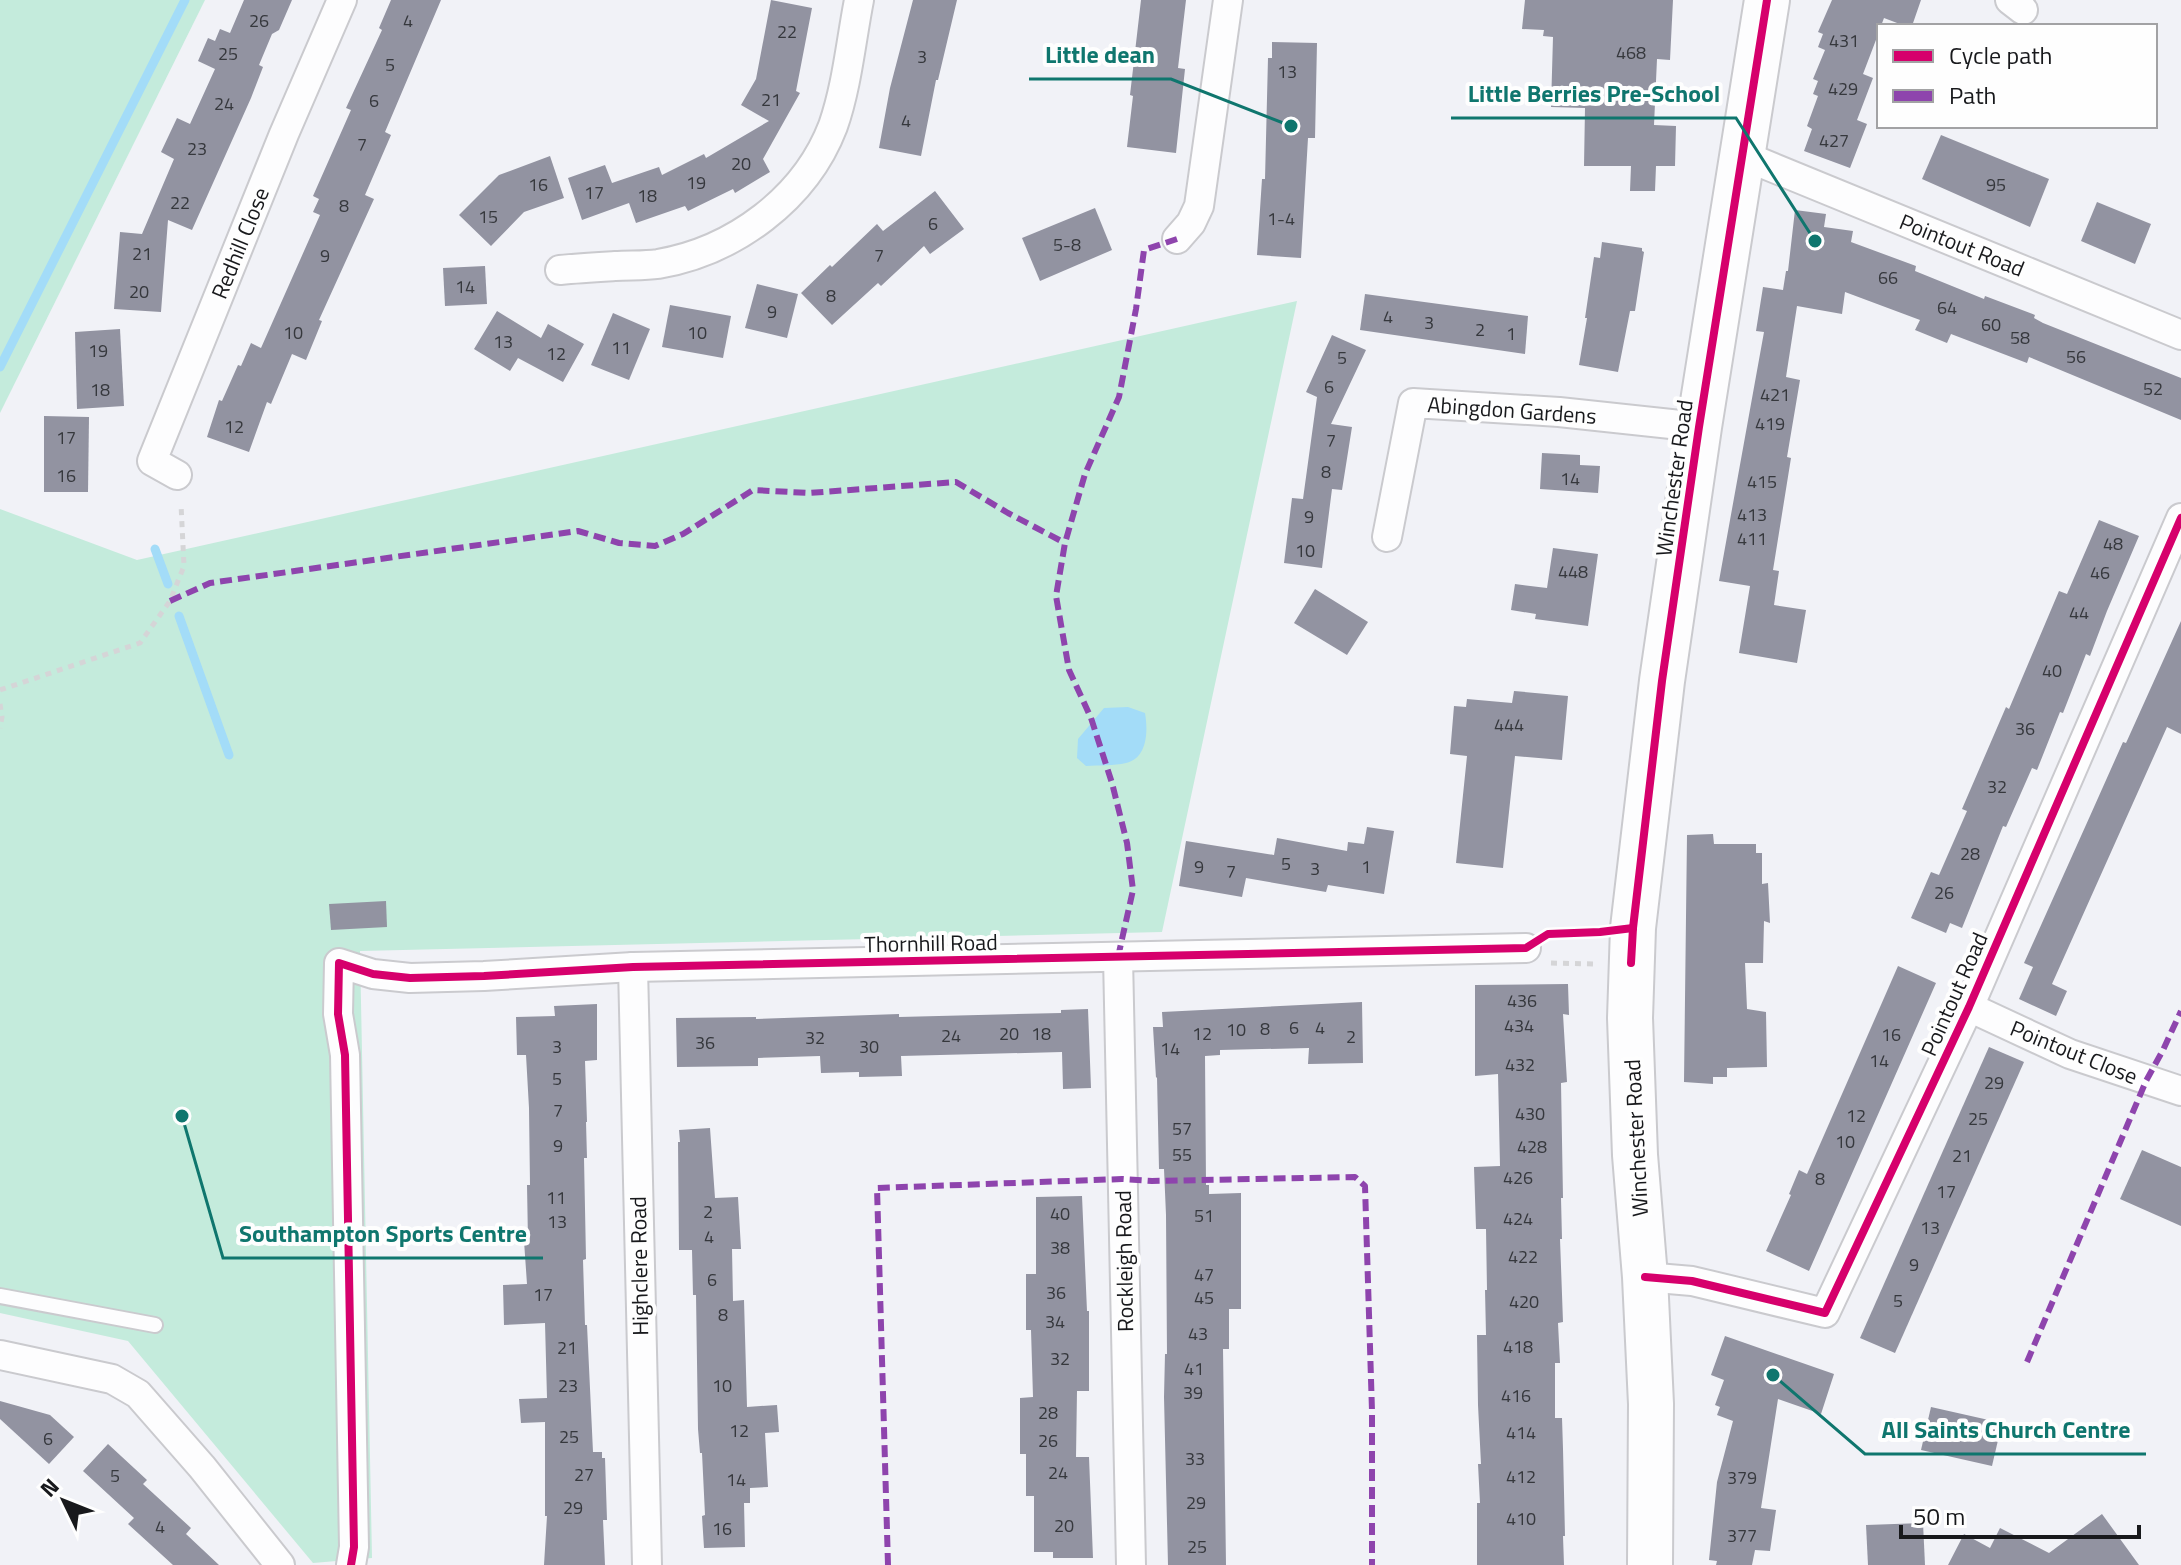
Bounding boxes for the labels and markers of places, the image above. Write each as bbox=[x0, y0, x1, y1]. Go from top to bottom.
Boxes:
callout: Little dean bbox=[1029, 31, 1171, 79]
callout: Little Berries Pre-School bbox=[1451, 70, 1736, 118]
callout: Southampton Sports Centre bbox=[223, 1210, 543, 1258]
callout: All Saints Church Centre bbox=[1865, 1406, 2146, 1454]

